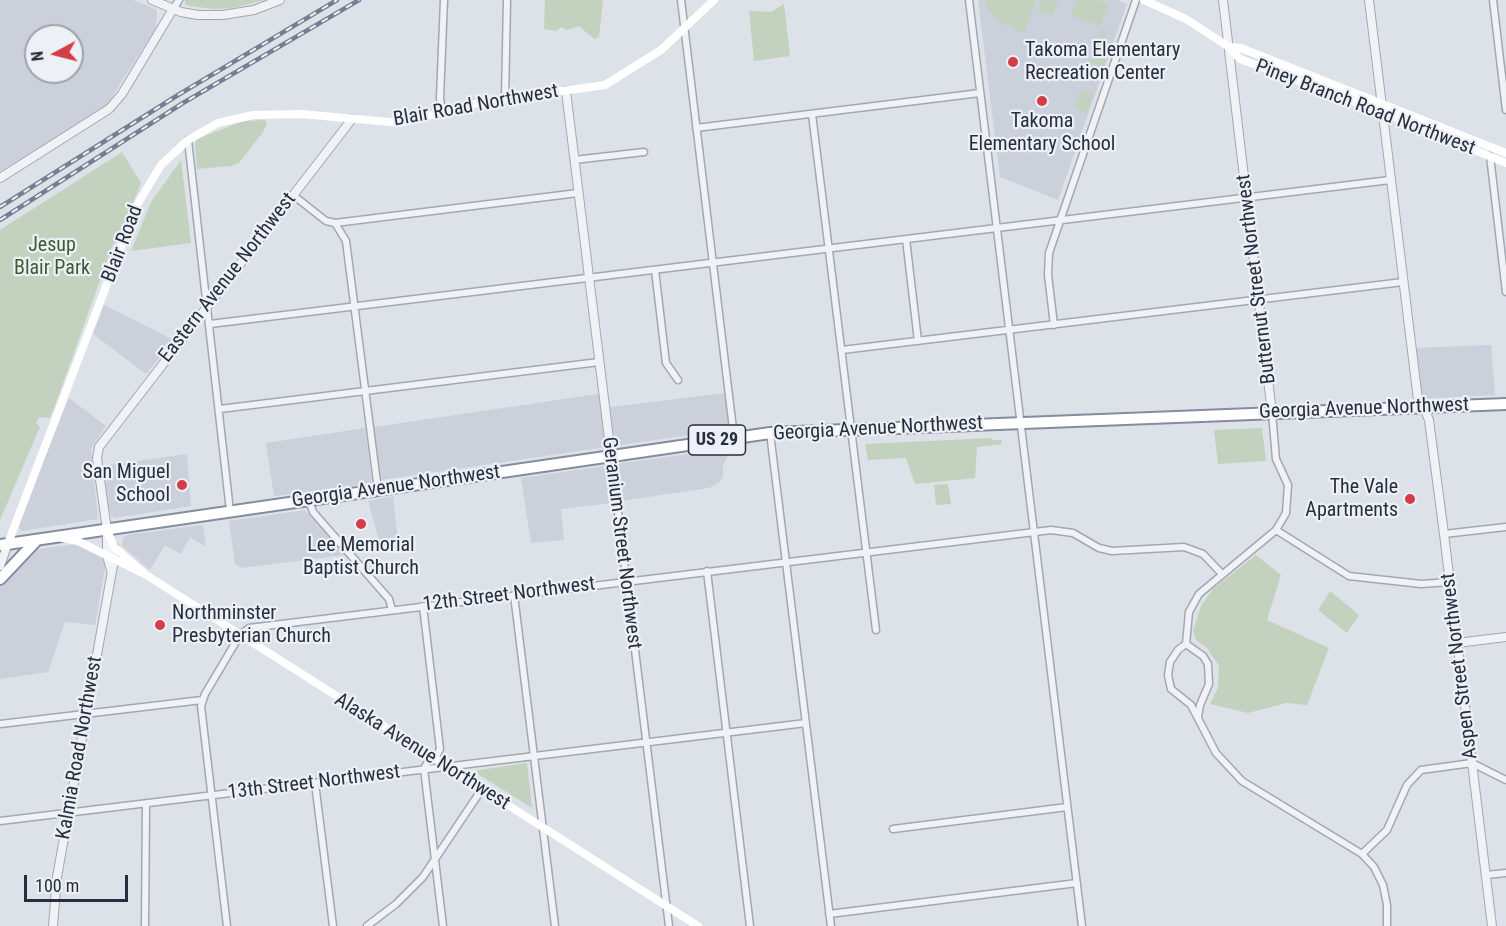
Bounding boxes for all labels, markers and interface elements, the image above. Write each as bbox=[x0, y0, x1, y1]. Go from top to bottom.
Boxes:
north arrow bbox=[24, 24, 84, 84]
place label: Takoma Elementary Recreation Center bbox=[1025, 39, 1180, 86]
text: N bbox=[28, 50, 48, 62]
marker: Takoma Elementary Recreation Center bbox=[1006, 55, 1020, 69]
street label: Piney Branch Road Northwest bbox=[1252, 55, 1478, 161]
street label: Blair Road Northwest bbox=[392, 80, 560, 132]
marker: Takoma Elementary School bbox=[1035, 94, 1049, 108]
place label: Takoma Elementary School bbox=[969, 110, 1115, 157]
street label: Butternut Street Northwest bbox=[1232, 173, 1282, 385]
street label: Eastern Avenue Northwest bbox=[154, 188, 302, 368]
street label: Blair Road bbox=[97, 202, 149, 286]
park label: Jesup Blair Park bbox=[14, 234, 90, 281]
street label: Georgia Avenue Northwest bbox=[1259, 393, 1469, 425]
street label: Georgia Avenue Northwest bbox=[773, 412, 983, 446]
road number: US 29 bbox=[688, 425, 746, 455]
street label: Geranium Street Northwest bbox=[596, 436, 646, 650]
place label: San Miguel School bbox=[83, 461, 170, 508]
street label: Georgia Avenue Northwest bbox=[290, 461, 502, 513]
place label: The Vale Apartments bbox=[1305, 476, 1398, 523]
marker: San Miguel School bbox=[175, 478, 189, 492]
marker: The Vale Apartments bbox=[1403, 492, 1417, 506]
marker: Lee Memorial Baptist Church bbox=[354, 517, 368, 531]
place label: Lee Memorial Baptist Church bbox=[303, 534, 419, 581]
street label: Aspen Street Northwest bbox=[1437, 571, 1483, 761]
street label: 12th Street Northwest bbox=[421, 573, 597, 617]
place label: Northminster Presbyterian Church bbox=[172, 602, 331, 649]
marker: Northminster Presbyterian Church bbox=[153, 618, 167, 632]
street label: Kalmia Road Northwest bbox=[52, 655, 108, 841]
street label: Alaska Avenue Northwest bbox=[330, 688, 514, 816]
street label: 13th Street Northwest bbox=[226, 761, 402, 805]
scale bar bbox=[27, 863, 130, 901]
text: 100 m bbox=[35, 875, 79, 896]

